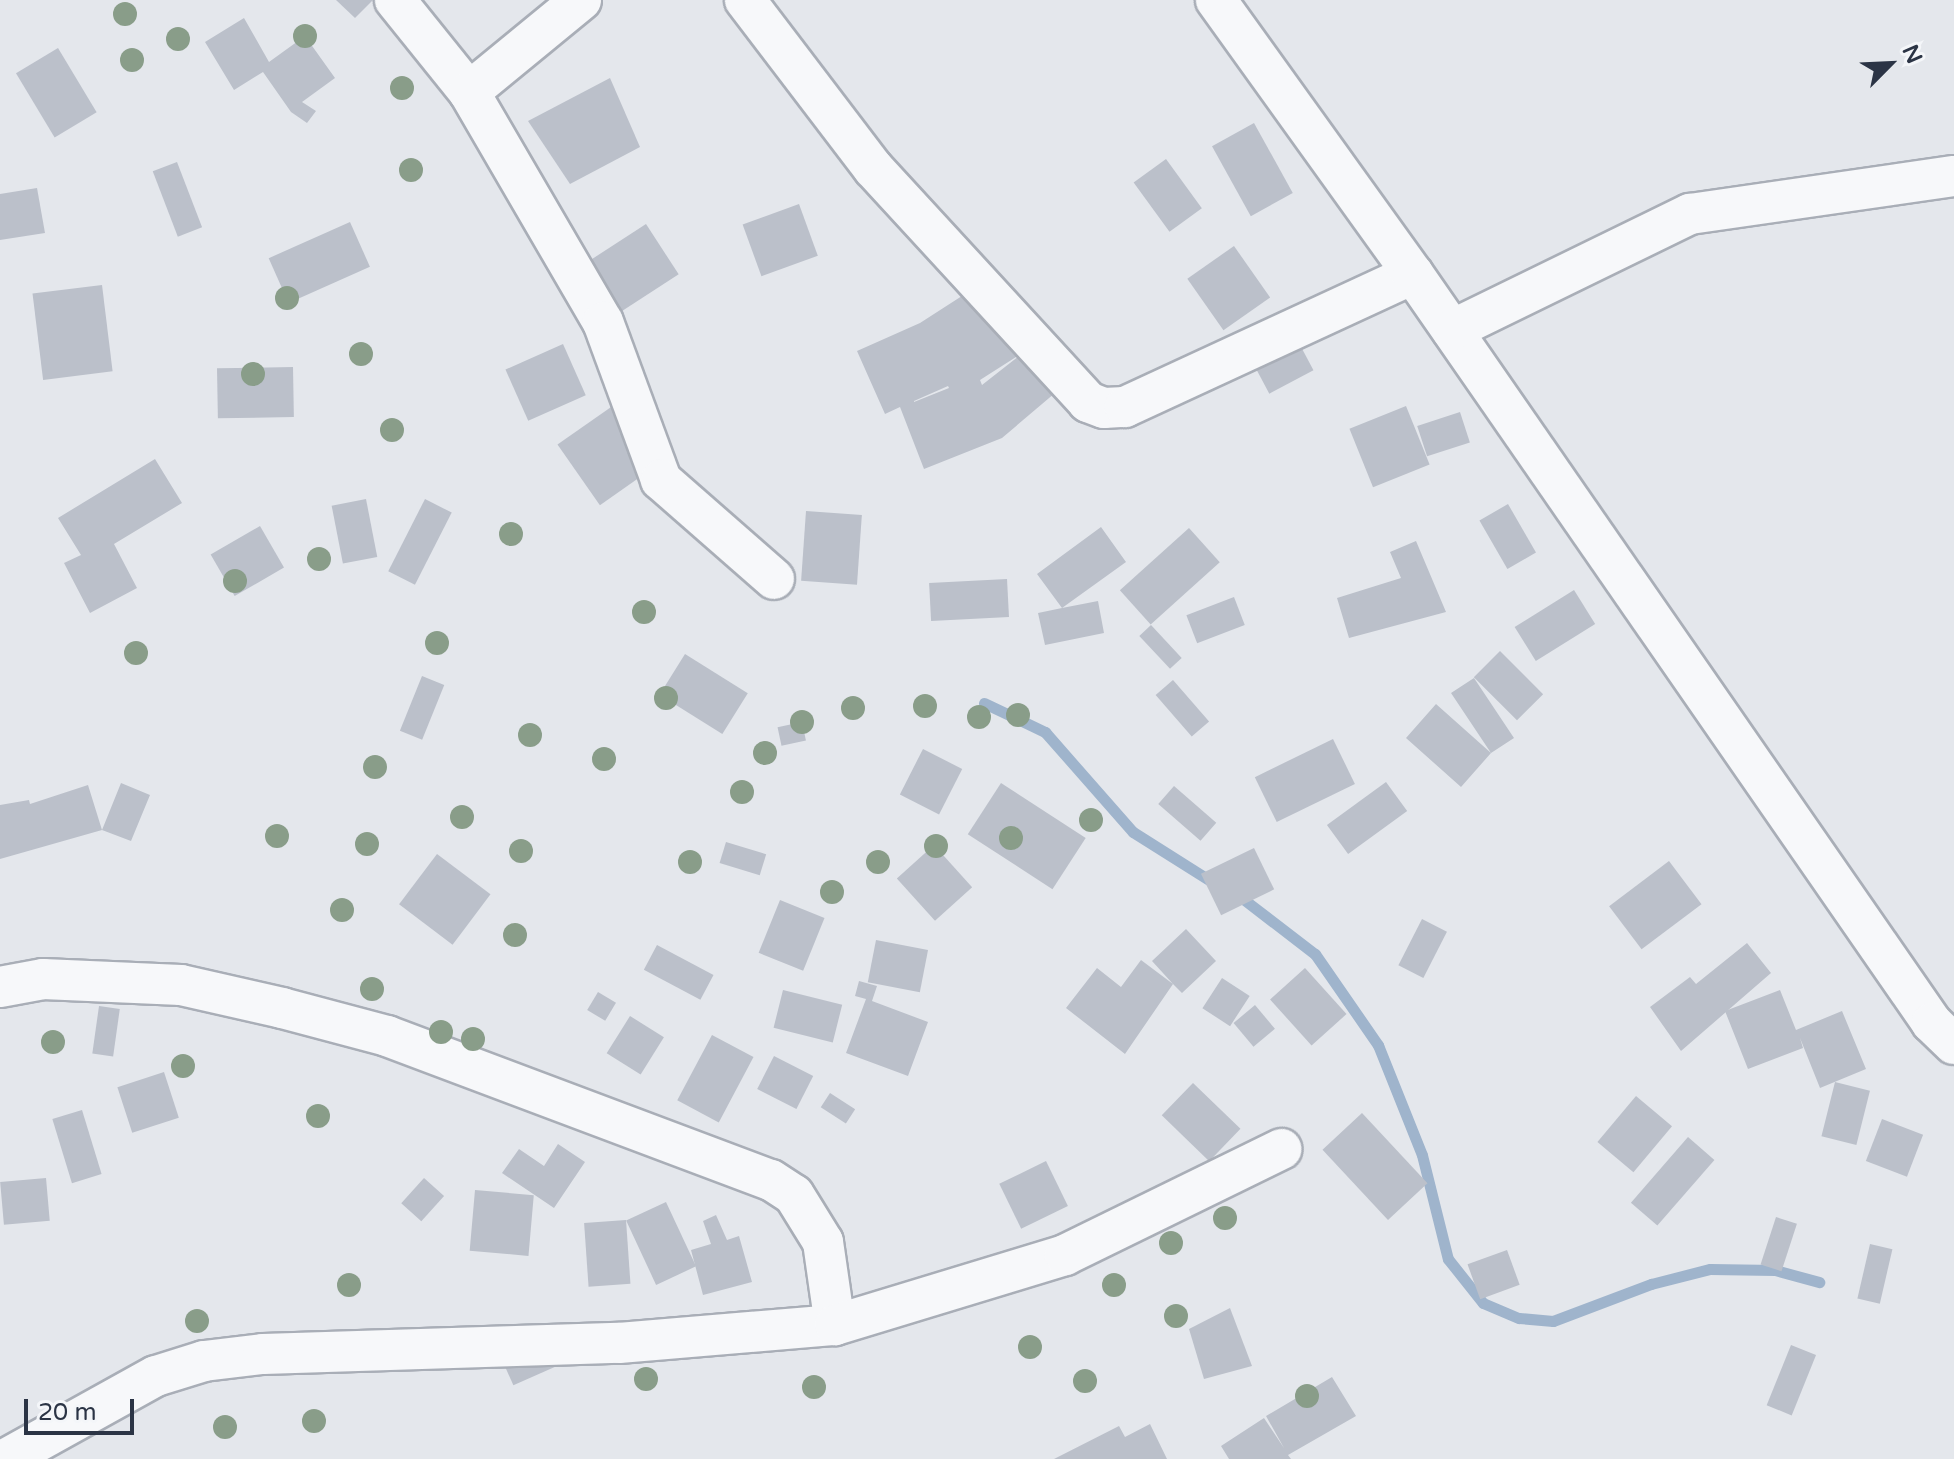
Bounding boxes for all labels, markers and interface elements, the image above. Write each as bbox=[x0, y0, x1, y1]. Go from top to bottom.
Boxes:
north arrow bbox=[1850, 24, 1930, 104]
text: N bbox=[1896, 41, 1927, 68]
scale bar bbox=[28, 1383, 138, 1433]
text: 20 m bbox=[38, 1398, 96, 1427]

